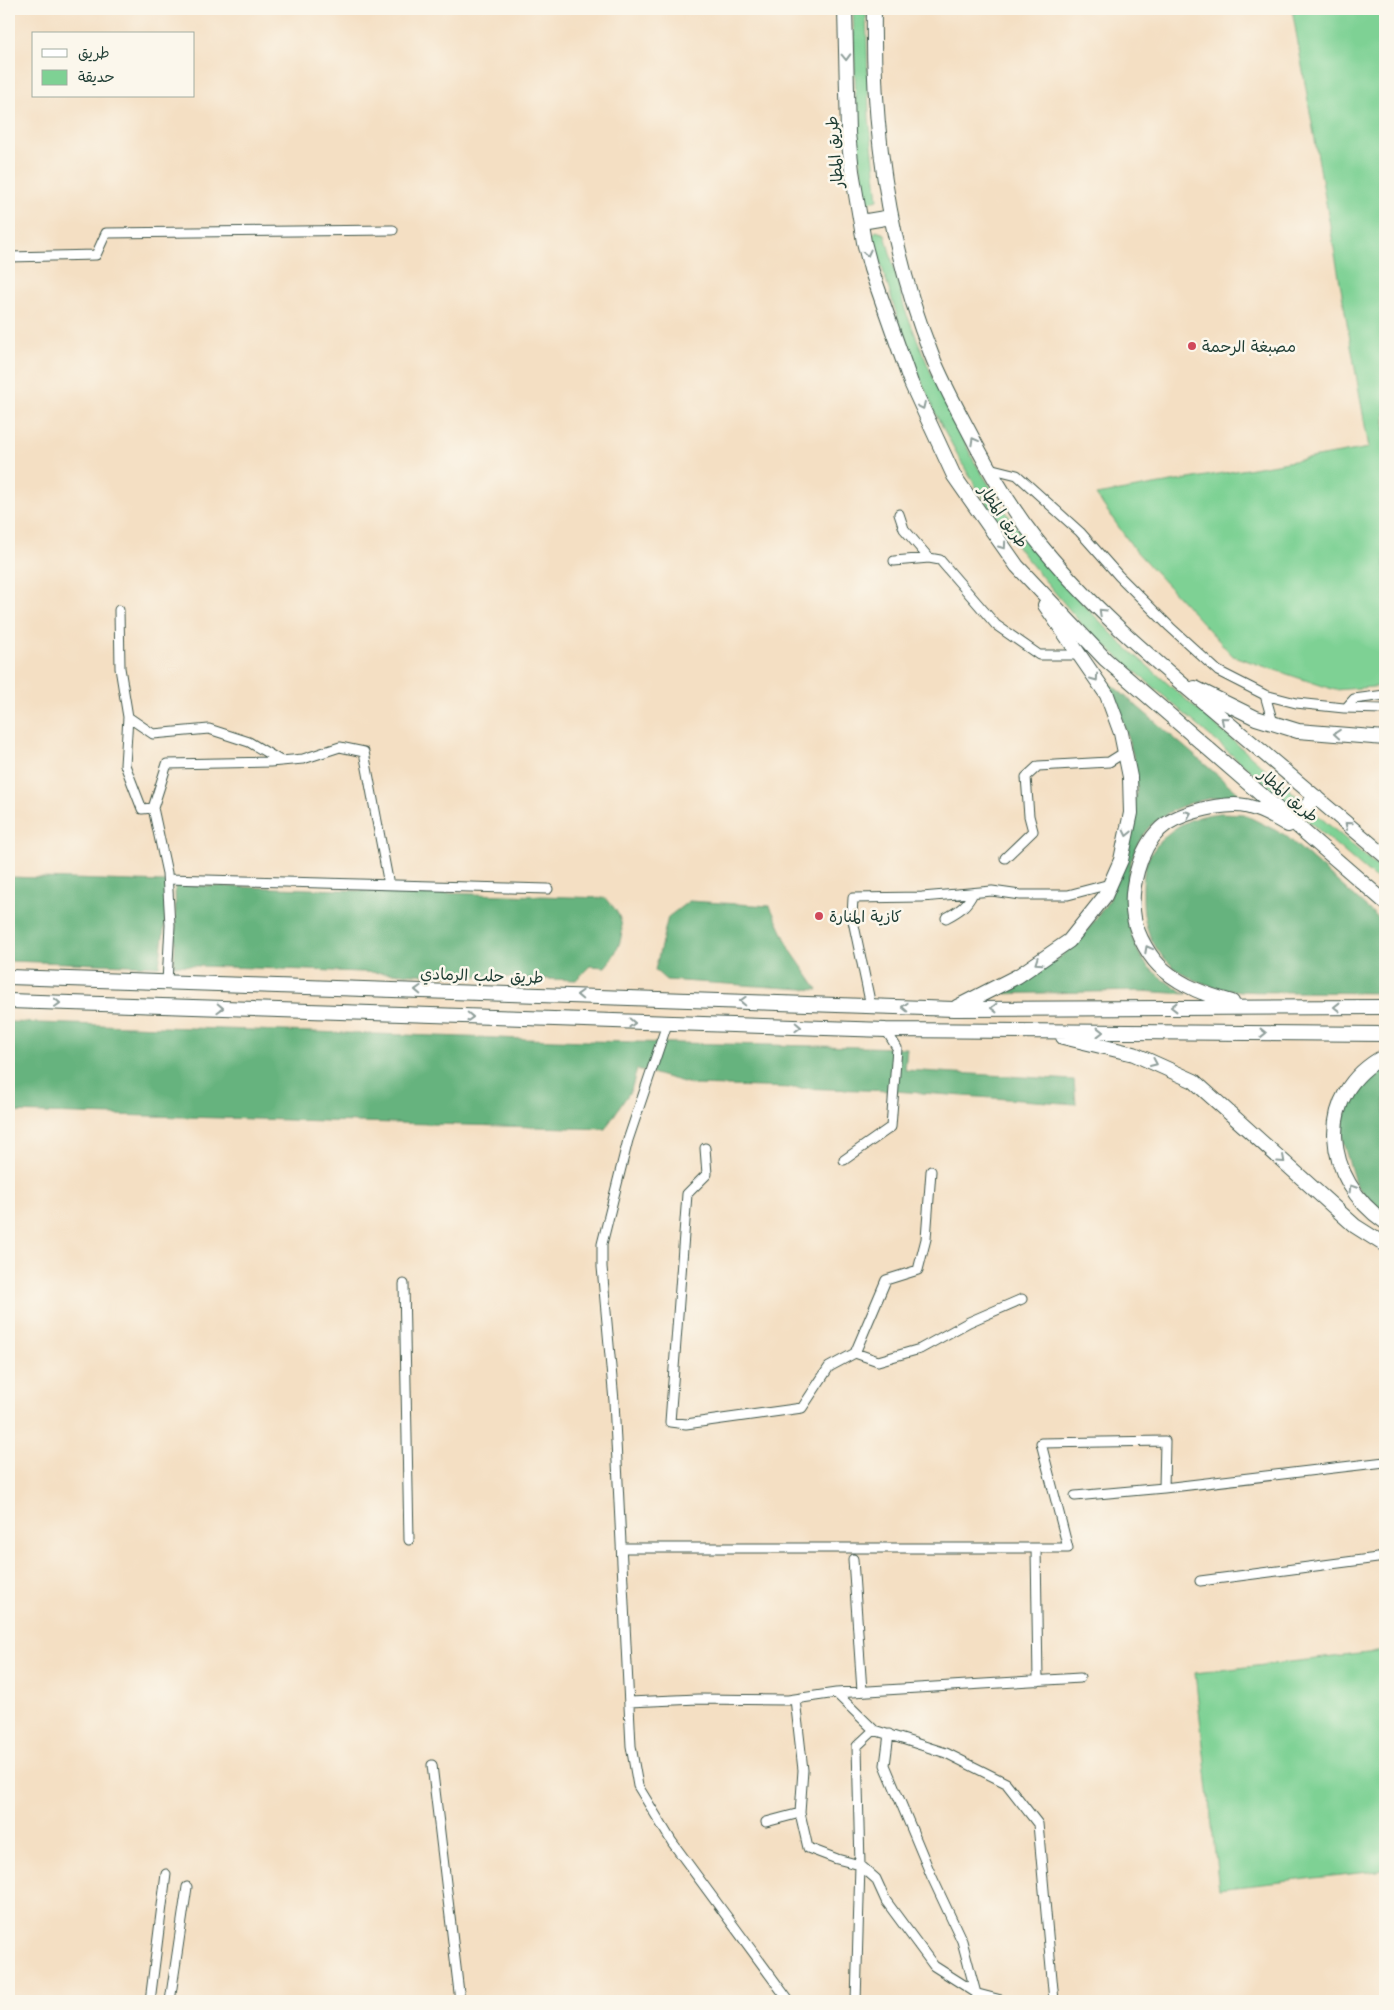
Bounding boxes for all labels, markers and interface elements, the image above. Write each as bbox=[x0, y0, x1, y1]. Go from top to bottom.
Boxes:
legend bbox=[32, 32, 195, 98]
text: طريق bbox=[78, 44, 110, 62]
one-way arrow bbox=[841, 54, 851, 62]
text: حديقة bbox=[78, 68, 115, 86]
street label: طريق المطار bbox=[823, 115, 847, 191]
one-way arrow bbox=[861, 249, 872, 258]
place label: مصبغة الرحمة bbox=[1202, 338, 1296, 356]
marker: مصبغة الرحمة bbox=[1186, 340, 1198, 352]
one-way arrow bbox=[916, 401, 926, 410]
one-way arrow bbox=[970, 437, 980, 446]
street label: طريق المطار bbox=[974, 480, 1031, 551]
one-way arrow bbox=[997, 540, 1006, 550]
one-way arrow bbox=[1099, 609, 1108, 618]
one-way arrow bbox=[1089, 672, 1098, 682]
one-way arrow bbox=[1221, 717, 1230, 725]
one-way arrow bbox=[1332, 729, 1340, 740]
street label: طريق المطار bbox=[1254, 764, 1322, 826]
one-way arrow bbox=[1183, 809, 1192, 820]
one-way arrow bbox=[1345, 822, 1354, 830]
one-way arrow bbox=[1122, 828, 1133, 837]
place label: كازية المنارة bbox=[829, 908, 902, 926]
marker: كازية المنارة bbox=[813, 910, 825, 922]
one-way arrow bbox=[1144, 946, 1154, 955]
one-way arrow bbox=[1034, 956, 1044, 965]
street label: طريق حلب الرمادي bbox=[420, 965, 544, 989]
one-way arrow bbox=[414, 985, 422, 995]
one-way arrow bbox=[576, 990, 584, 1001]
one-way arrow bbox=[739, 996, 746, 1006]
one-way arrow bbox=[54, 997, 62, 1008]
one-way arrow bbox=[901, 1002, 908, 1012]
one-way arrow bbox=[1170, 1002, 1178, 1012]
one-way arrow bbox=[1332, 1002, 1340, 1012]
one-way arrow bbox=[216, 1003, 224, 1014]
one-way arrow bbox=[990, 1003, 998, 1014]
one-way arrow bbox=[466, 1012, 474, 1022]
one-way arrow bbox=[628, 1017, 636, 1028]
one-way arrow bbox=[794, 1022, 802, 1033]
one-way arrow bbox=[1096, 1027, 1104, 1037]
one-way arrow bbox=[1259, 1028, 1267, 1038]
one-way arrow bbox=[1149, 1056, 1158, 1067]
one-way arrow bbox=[1277, 1154, 1286, 1163]
one-way arrow bbox=[1348, 1185, 1358, 1194]

